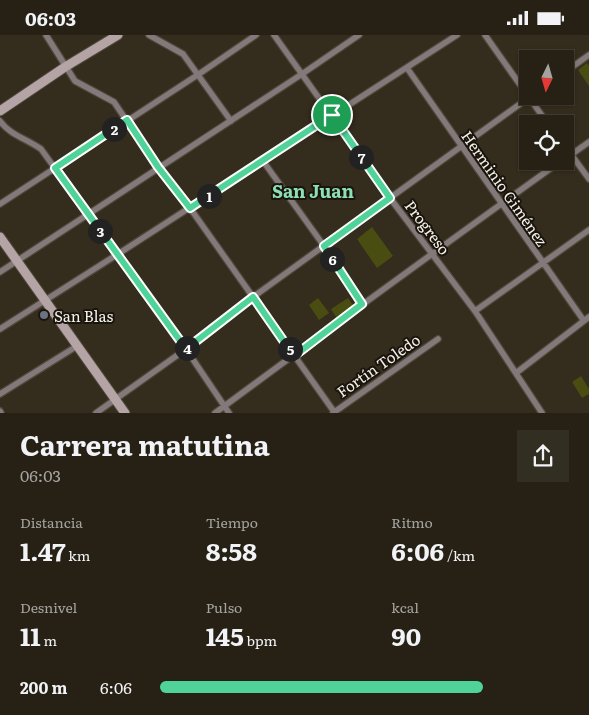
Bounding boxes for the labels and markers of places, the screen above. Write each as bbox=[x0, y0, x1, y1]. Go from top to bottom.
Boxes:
pin bbox=[311, 94, 353, 136]
pin: 2 bbox=[102, 117, 126, 141]
pin: 7 bbox=[348, 145, 374, 169]
pin: 1 bbox=[196, 183, 222, 209]
pin: 3 bbox=[88, 219, 112, 243]
pin: 6 bbox=[320, 247, 344, 271]
place label: San Blas bbox=[54, 304, 114, 327]
marker: San Blas bbox=[38, 309, 50, 321]
pin: 4 bbox=[174, 335, 200, 361]
pin: 5 bbox=[278, 337, 302, 361]

